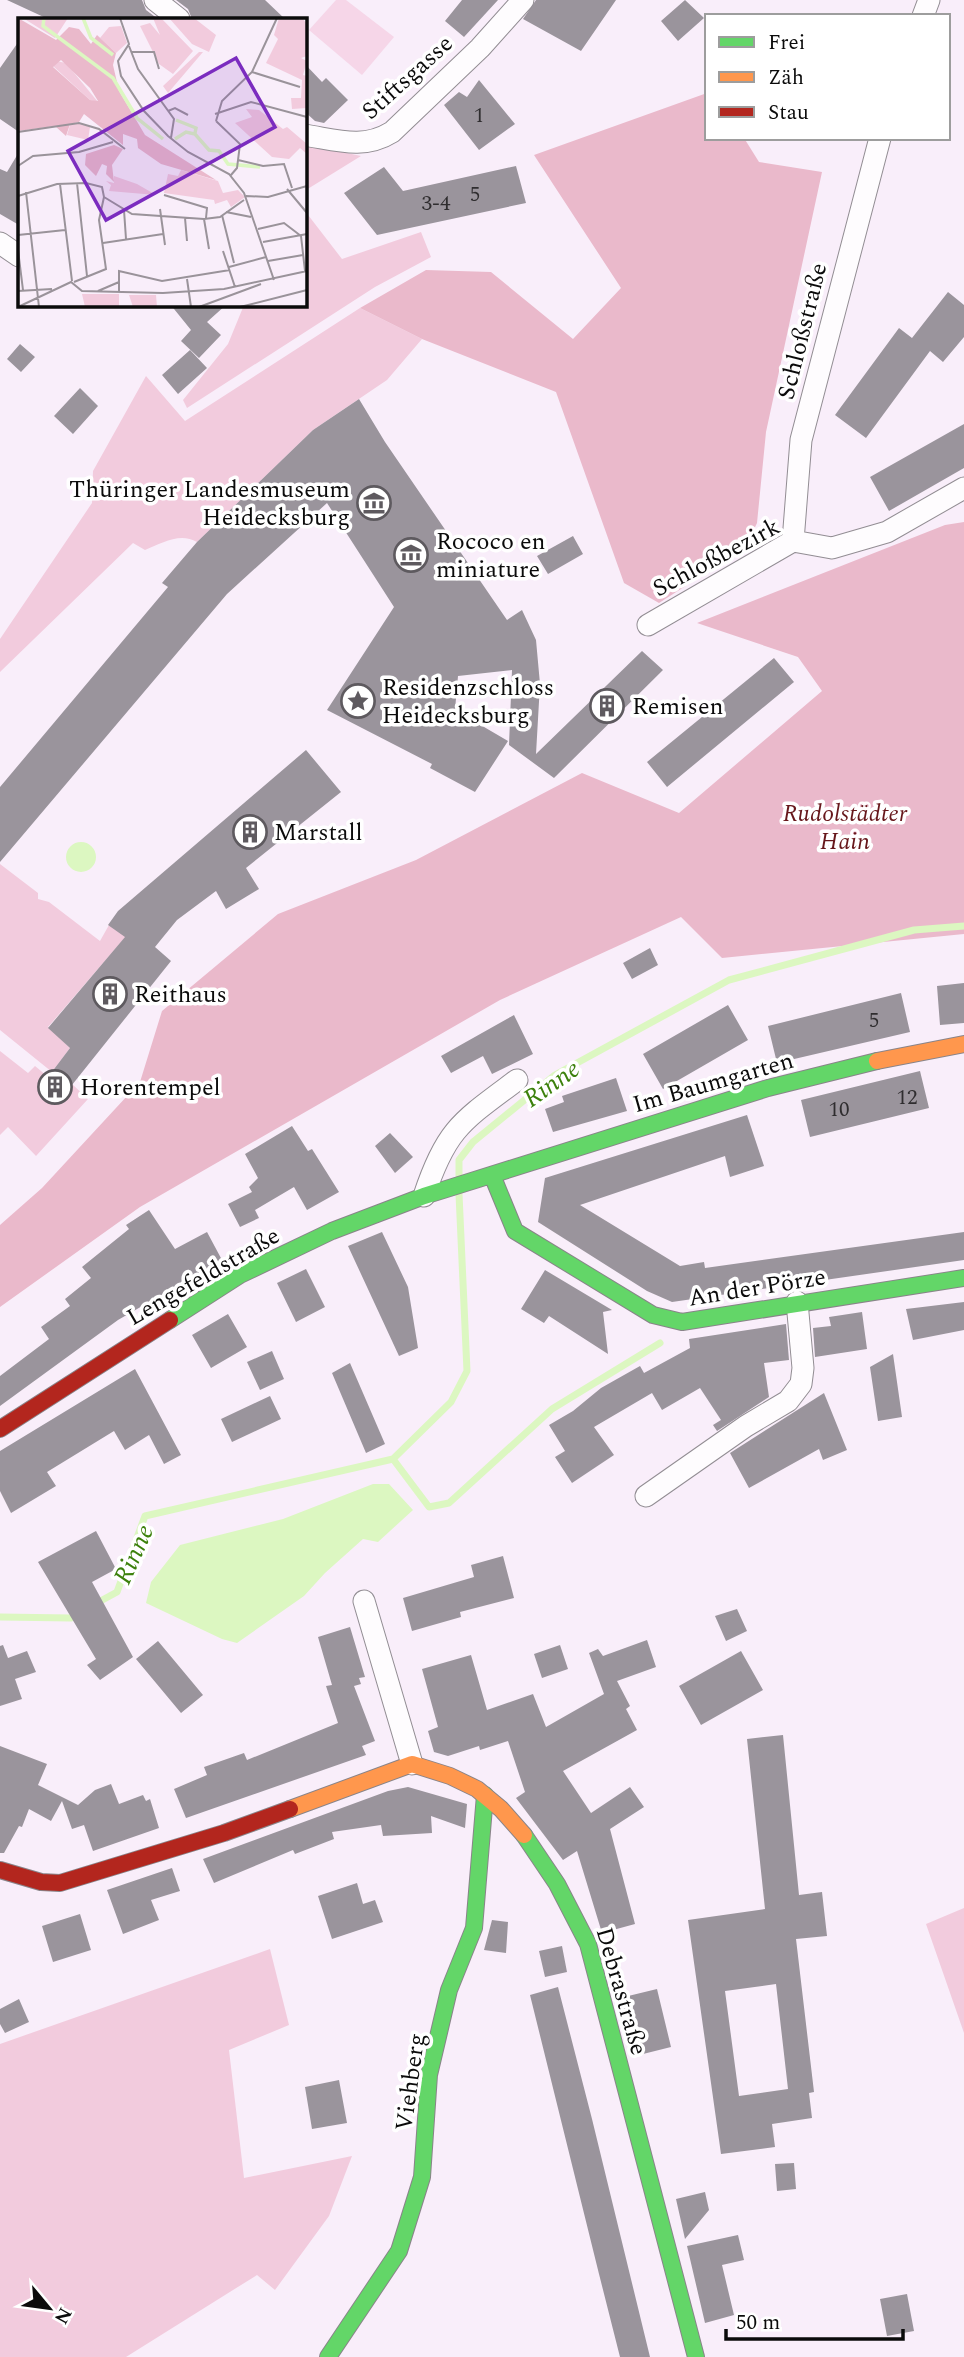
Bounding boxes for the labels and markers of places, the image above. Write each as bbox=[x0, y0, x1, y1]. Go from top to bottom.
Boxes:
place label: Thüringer Landesmuseum Heidecksburg bbox=[69, 472, 350, 536]
museum icon: Thüringer Landesmuseum Heidecksburg bbox=[355, 484, 393, 522]
place label: Rococo en miniature bbox=[436, 524, 546, 588]
museum icon: Rococo en miniature bbox=[392, 536, 430, 574]
place label: Residenzschloss Heidecksburg bbox=[382, 670, 554, 734]
place icon: Residenzschloss Heidecksburg bbox=[339, 682, 377, 720]
building icon: Remisen bbox=[588, 687, 626, 725]
place label: Remisen bbox=[632, 689, 723, 725]
building icon: Marstall bbox=[231, 813, 269, 851]
place label: Marstall bbox=[274, 815, 363, 851]
building icon: Reithaus bbox=[91, 975, 129, 1013]
place label: Reithaus bbox=[134, 977, 227, 1013]
building icon: Horentempel bbox=[36, 1068, 74, 1106]
place label: Horentempel bbox=[80, 1070, 221, 1106]

